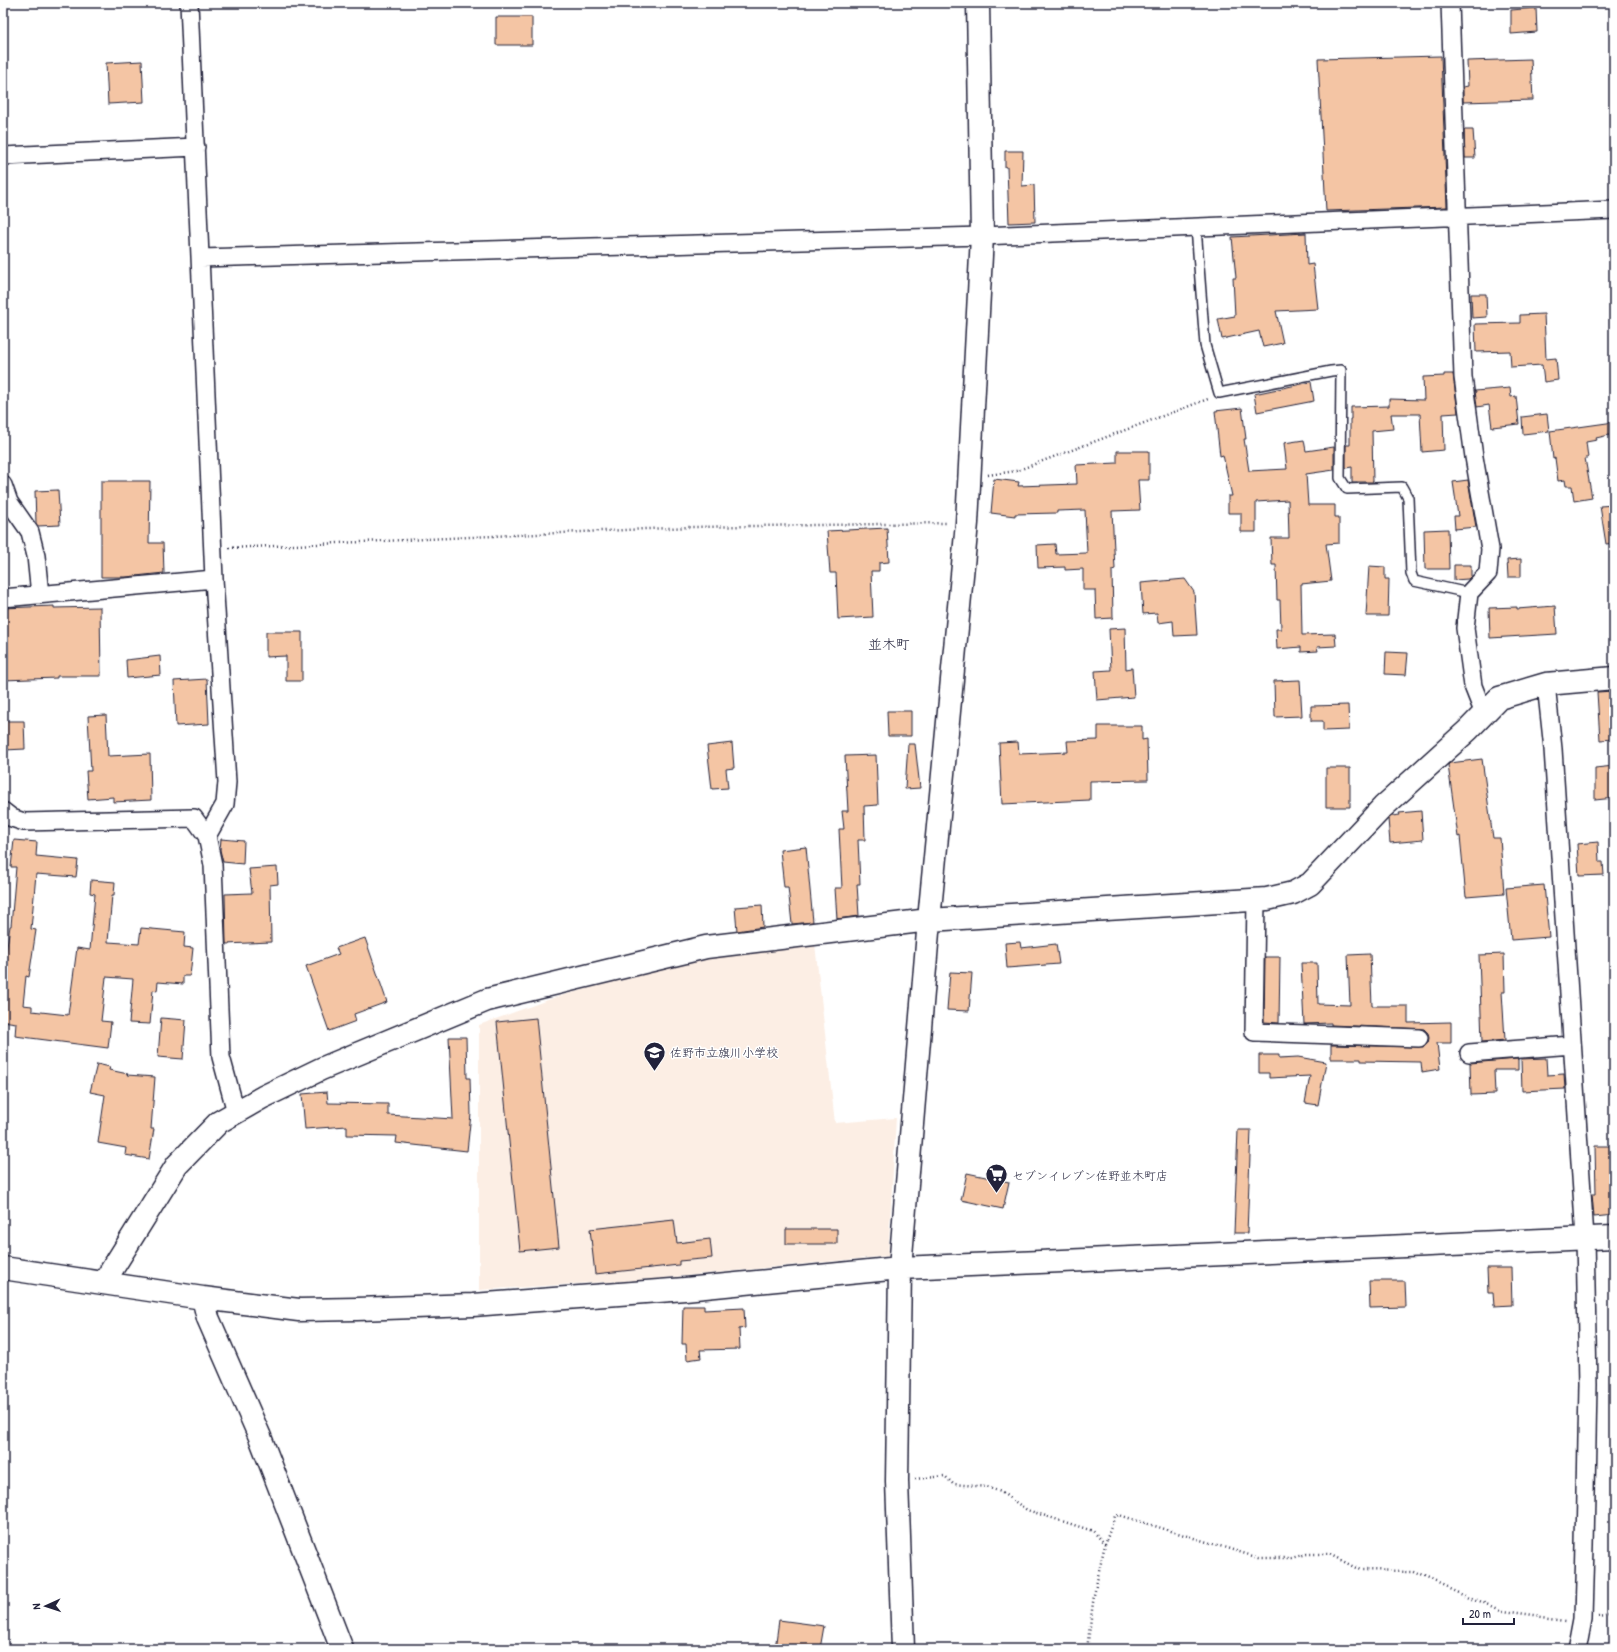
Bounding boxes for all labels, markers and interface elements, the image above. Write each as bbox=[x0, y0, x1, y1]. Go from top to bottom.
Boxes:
district label: 並木町 bbox=[868, 634, 910, 653]
school or university icon: 佐野市立旗川小学校 bbox=[641, 1039, 667, 1072]
place label: 佐野市立旗川小学校 bbox=[670, 1044, 778, 1061]
supermarket icon: セブンイレブン佐野並木町店 bbox=[983, 1162, 1009, 1195]
place label: セブンイレブン佐野並木町店 bbox=[1012, 1167, 1168, 1184]
north arrow bbox=[26, 1586, 66, 1626]
scale bar bbox=[1463, 1600, 1514, 1626]
text: N bbox=[29, 1603, 43, 1610]
text: 20 m bbox=[1469, 1605, 1491, 1622]

